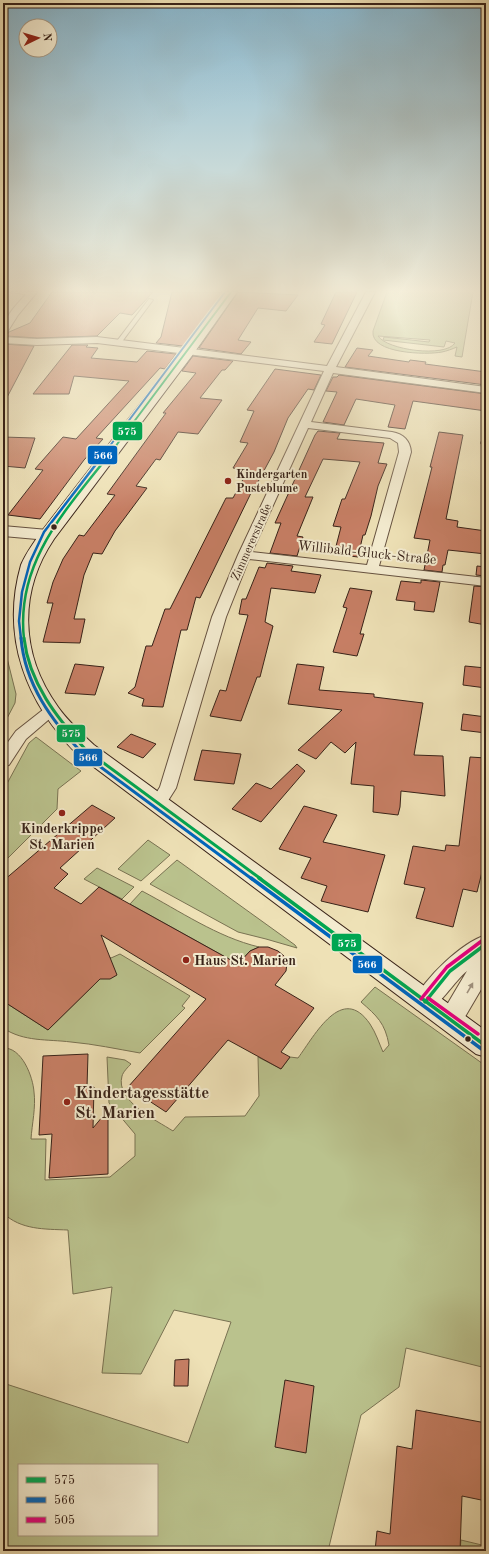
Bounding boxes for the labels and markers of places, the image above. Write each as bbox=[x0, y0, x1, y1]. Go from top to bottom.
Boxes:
place label: Kindergarten Pusteblume bbox=[236, 469, 308, 495]
marker: Kindergarten Pusteblume bbox=[223, 476, 233, 486]
unlabelled marker bbox=[49, 522, 59, 532]
marker: Kinderkrippe St. Marien bbox=[57, 808, 67, 818]
place label: Kinderkrippe St. Marien bbox=[21, 822, 103, 852]
place label: Haus St. Marien bbox=[194, 954, 296, 968]
marker: Haus St. Marien bbox=[181, 955, 191, 965]
unlabelled marker bbox=[463, 1034, 473, 1044]
place label: Kindertagesstätte St. Marien bbox=[75, 1085, 209, 1122]
marker: Kindertagesstätte St. Marien bbox=[62, 1097, 72, 1107]

